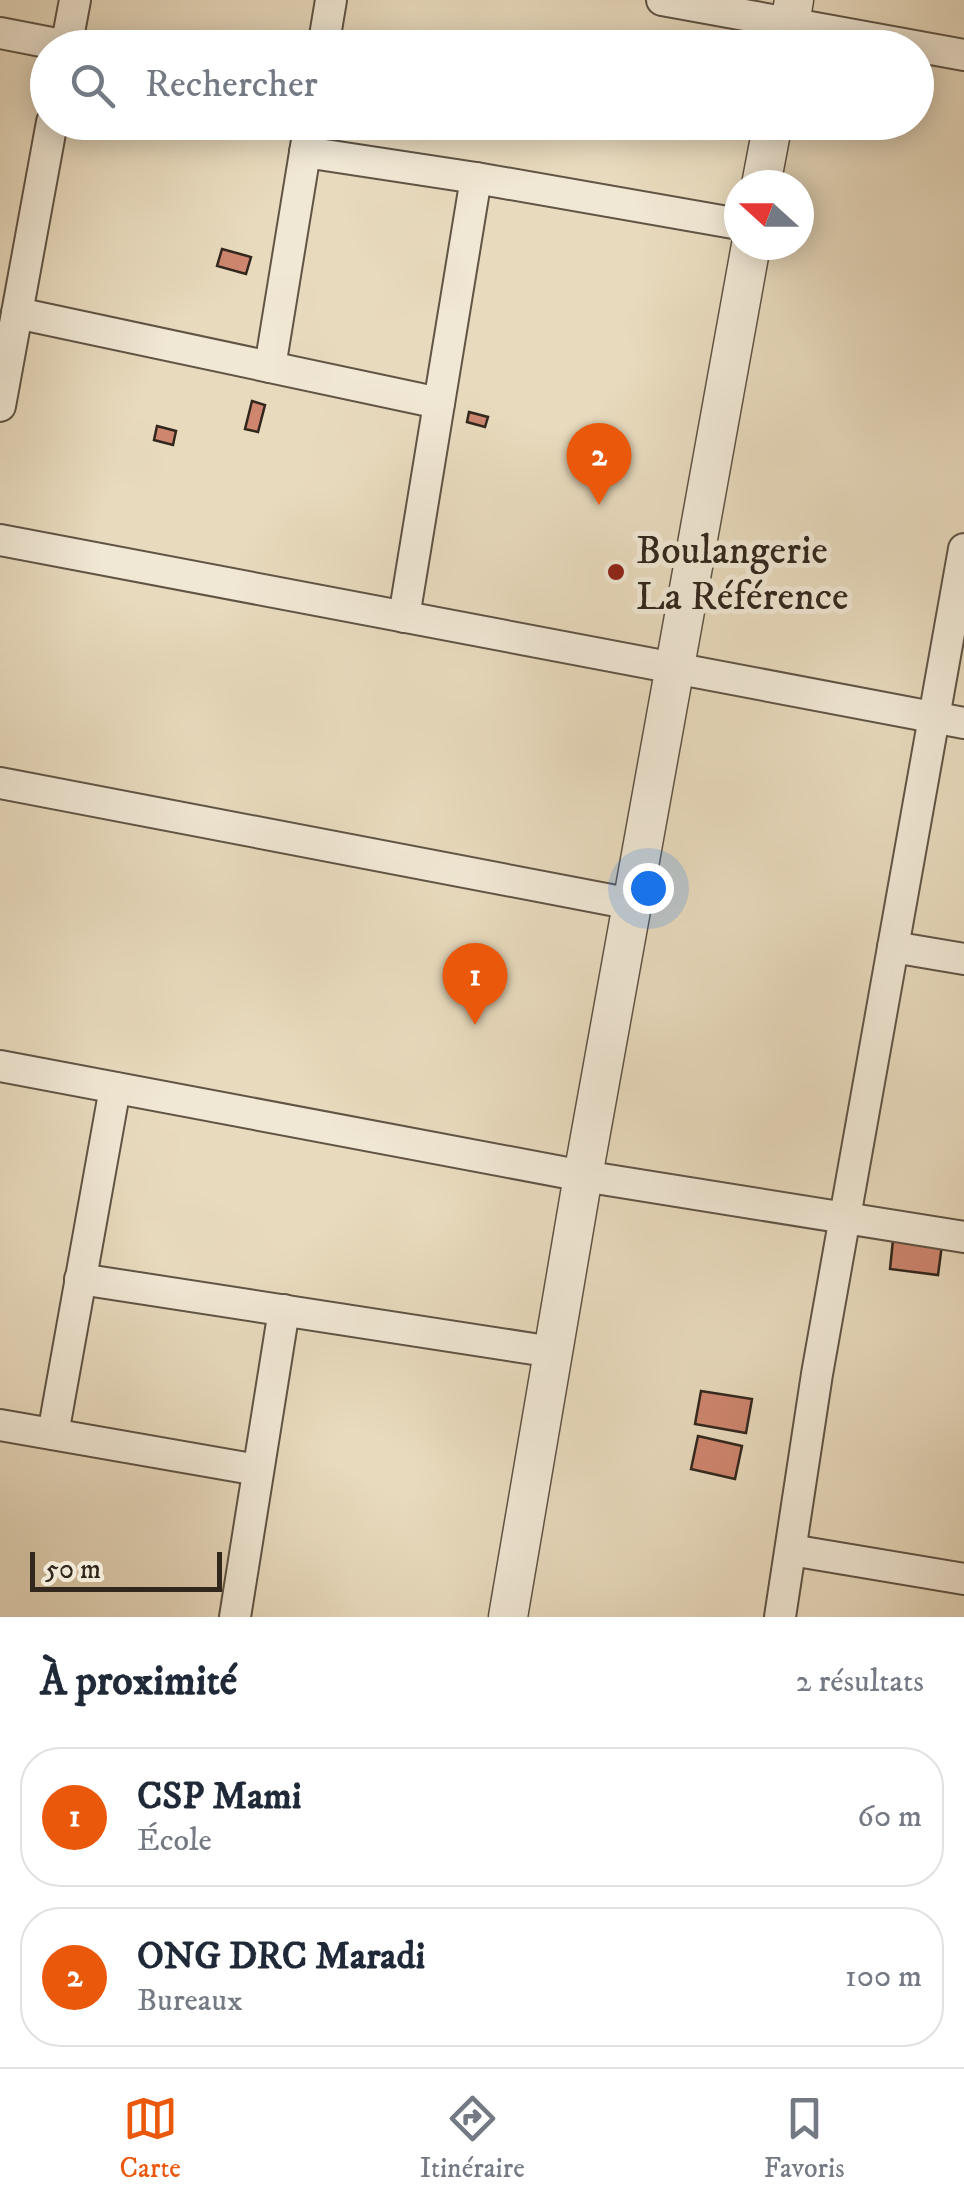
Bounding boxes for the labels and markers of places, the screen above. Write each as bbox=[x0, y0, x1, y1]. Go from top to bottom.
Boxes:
pin: 2 bbox=[566, 422, 632, 505]
place label: Boulangerie La Référence bbox=[636, 527, 849, 623]
marker: Boulangerie La Référence bbox=[605, 561, 627, 583]
pin: 1 bbox=[442, 942, 508, 1025]

